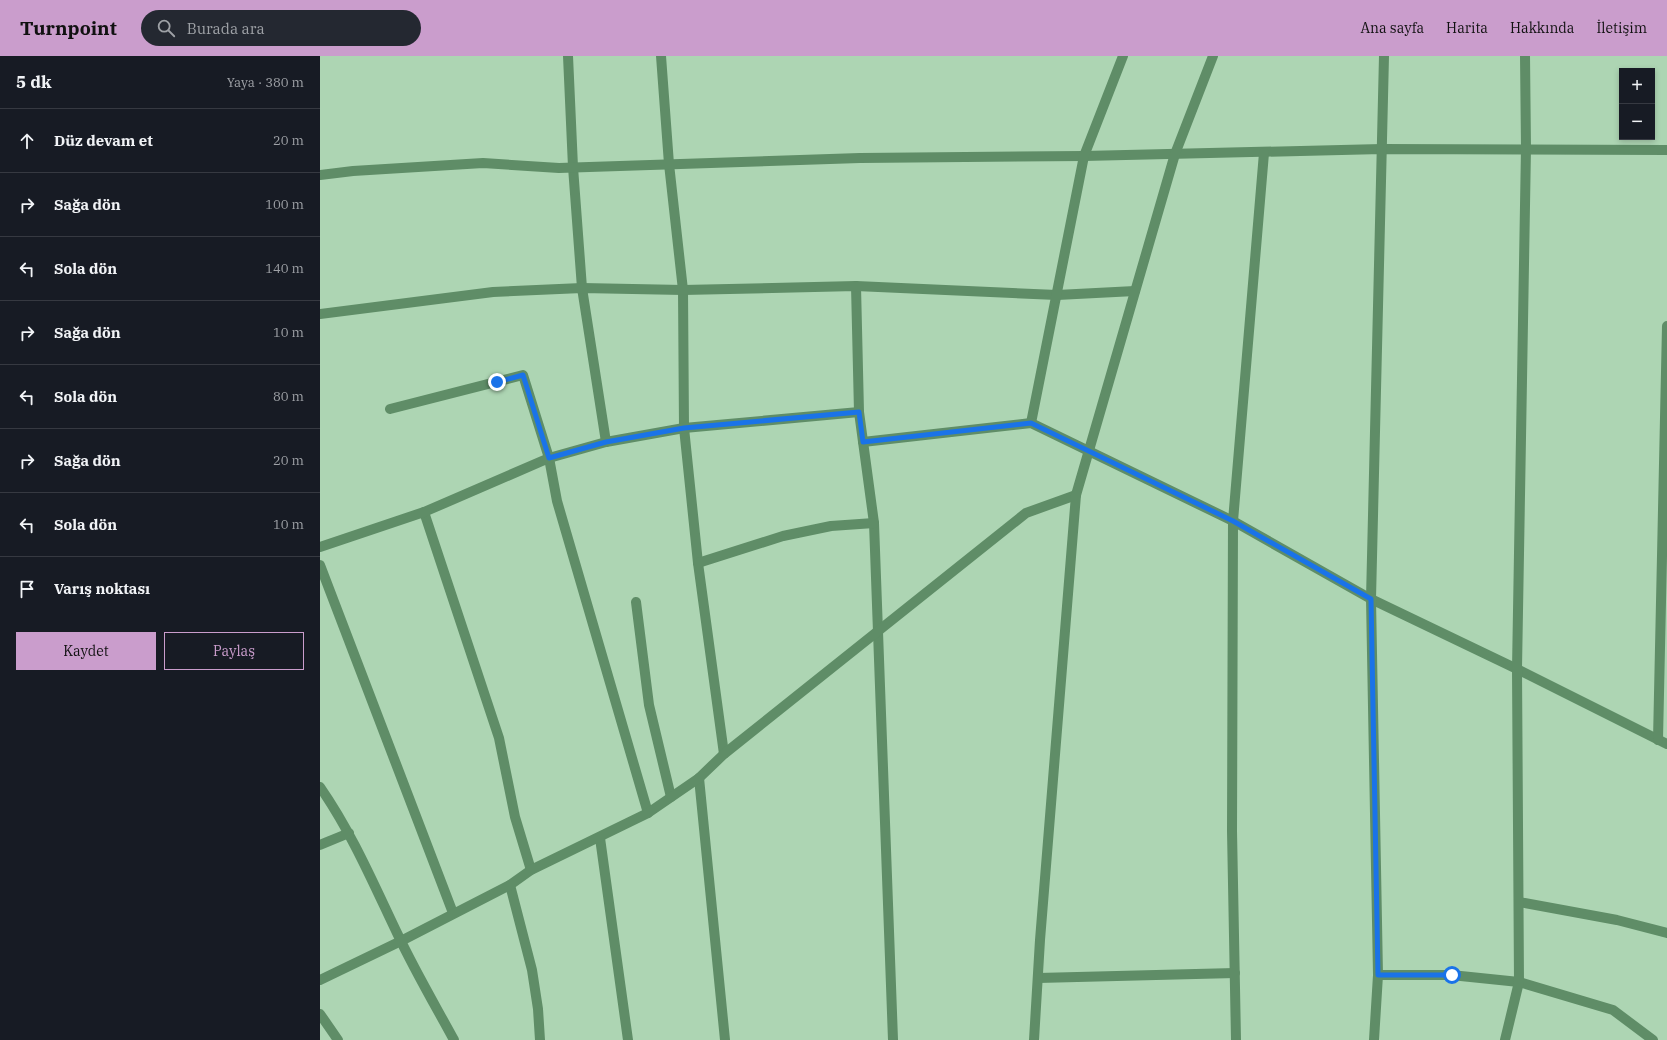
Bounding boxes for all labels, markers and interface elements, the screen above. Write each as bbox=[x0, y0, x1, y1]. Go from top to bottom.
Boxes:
search box bbox=[141, 10, 421, 46]
text: Turnpoint bbox=[20, 16, 117, 40]
icon: search bbox=[155, 17, 177, 39]
text: Burada ara bbox=[187, 19, 265, 38]
text: Ana sayfa bbox=[1360, 19, 1424, 37]
text: Harita bbox=[1446, 19, 1488, 37]
text: Hakkında bbox=[1510, 19, 1575, 37]
text: İletişim bbox=[1597, 19, 1647, 37]
map controls bbox=[1619, 68, 1655, 140]
button: + bbox=[1619, 68, 1655, 104]
text: 5 dk bbox=[16, 71, 51, 93]
text: Yaya · 380 m bbox=[227, 74, 304, 91]
button: − bbox=[1619, 104, 1655, 140]
icon: ahead bbox=[16, 130, 38, 152]
text: Düz devam et bbox=[54, 131, 153, 150]
text: 20 m bbox=[273, 132, 304, 149]
icon: right bbox=[16, 194, 38, 216]
text: Sağa dön bbox=[54, 195, 121, 214]
text: 100 m bbox=[265, 196, 304, 213]
icon: left bbox=[16, 258, 38, 280]
text: Sola dön bbox=[54, 259, 117, 278]
text: 140 m bbox=[265, 260, 304, 277]
icon: right bbox=[16, 322, 38, 344]
text: Sağa dön bbox=[54, 323, 121, 342]
text: 10 m bbox=[273, 324, 304, 341]
route end bbox=[488, 373, 506, 391]
icon: left bbox=[16, 386, 38, 408]
text: Sola dön bbox=[54, 387, 117, 406]
text: 80 m bbox=[273, 388, 304, 405]
icon: right bbox=[16, 450, 38, 472]
text: Sağa dön bbox=[54, 451, 121, 470]
text: 20 m bbox=[273, 452, 304, 469]
icon: left bbox=[16, 514, 38, 536]
text: Sola dön bbox=[54, 515, 117, 534]
text: 10 m bbox=[273, 516, 304, 533]
icon: arrive bbox=[16, 578, 38, 600]
text: Varış noktası bbox=[54, 579, 150, 598]
button: Kaydet bbox=[16, 632, 156, 670]
button: Paylaş bbox=[164, 632, 304, 670]
route start bbox=[1443, 966, 1461, 984]

